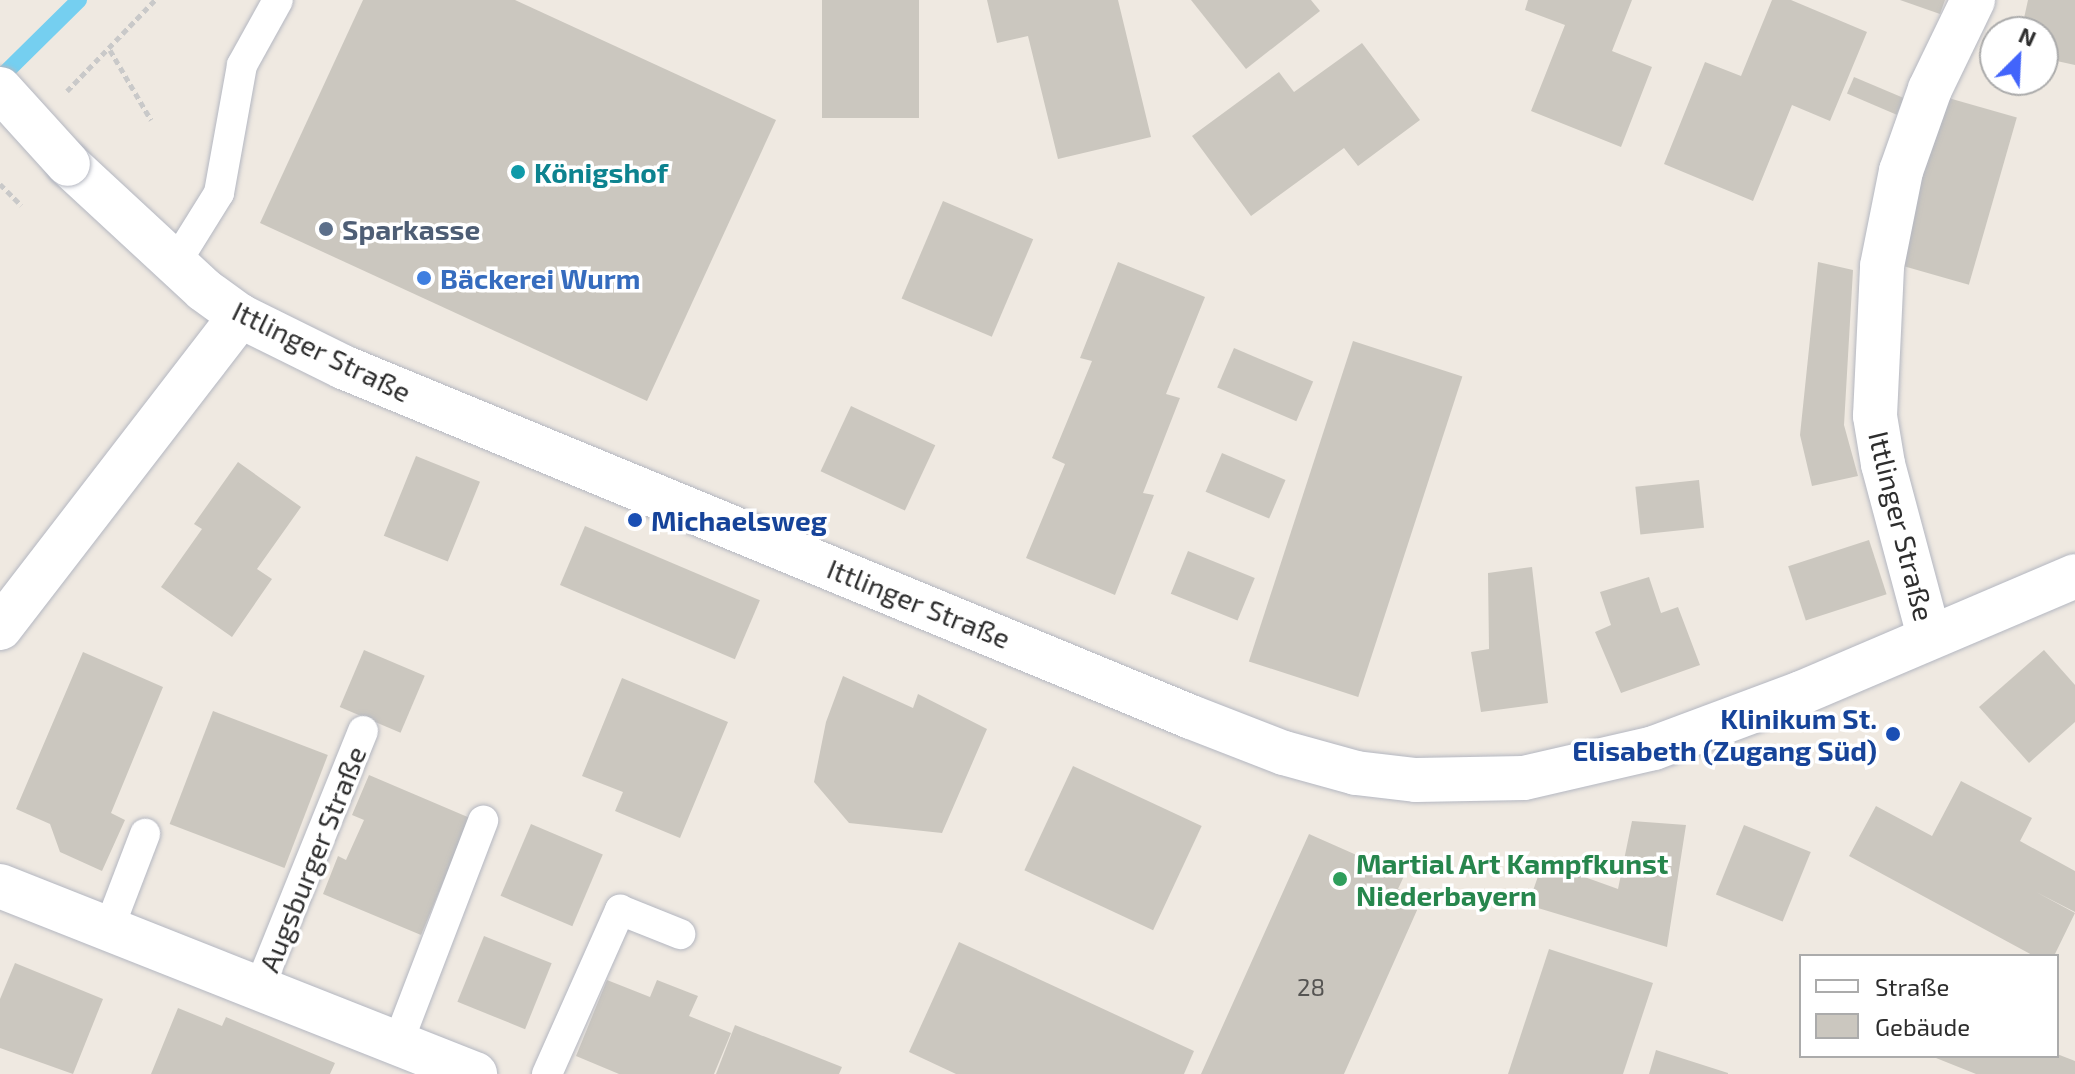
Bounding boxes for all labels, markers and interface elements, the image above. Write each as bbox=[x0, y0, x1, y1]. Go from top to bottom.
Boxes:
north arrow bbox=[1979, 16, 2059, 96]
text: N bbox=[2015, 21, 2040, 51]
place label: Königshof bbox=[534, 155, 668, 189]
marker: Königshof bbox=[509, 163, 527, 181]
place label: Sparkasse bbox=[342, 212, 480, 246]
marker: Sparkasse bbox=[317, 220, 335, 238]
place label: Bäckerei Wurm bbox=[440, 261, 641, 295]
marker: Bäckerei Wurm bbox=[415, 269, 433, 287]
street label: Ittlinger Straße bbox=[227, 293, 417, 409]
street label: Ittlinger Straße bbox=[1862, 427, 1942, 625]
place label: Michaelsweg bbox=[651, 503, 827, 537]
marker: Michaelsweg bbox=[626, 511, 644, 529]
street label: Ittlinger Straße bbox=[822, 551, 1016, 655]
place label: Klinikum St. Elisabeth (Zugang Süd) bbox=[1572, 701, 1877, 767]
marker: Klinikum St. Elisabeth (Zugang Süd) bbox=[1884, 725, 1902, 743]
street label: Augsburger Straße bbox=[251, 741, 373, 977]
place label: Martial Art Kampfkunst Niederbayern bbox=[1356, 846, 1670, 912]
marker: Martial Art Kampfkunst Niederbayern bbox=[1331, 870, 1349, 888]
legend bbox=[1799, 954, 2059, 1058]
text: Straße bbox=[1875, 972, 1949, 1001]
house number: 28 bbox=[1297, 973, 1325, 1001]
text: Gebäude bbox=[1875, 1012, 1970, 1041]

